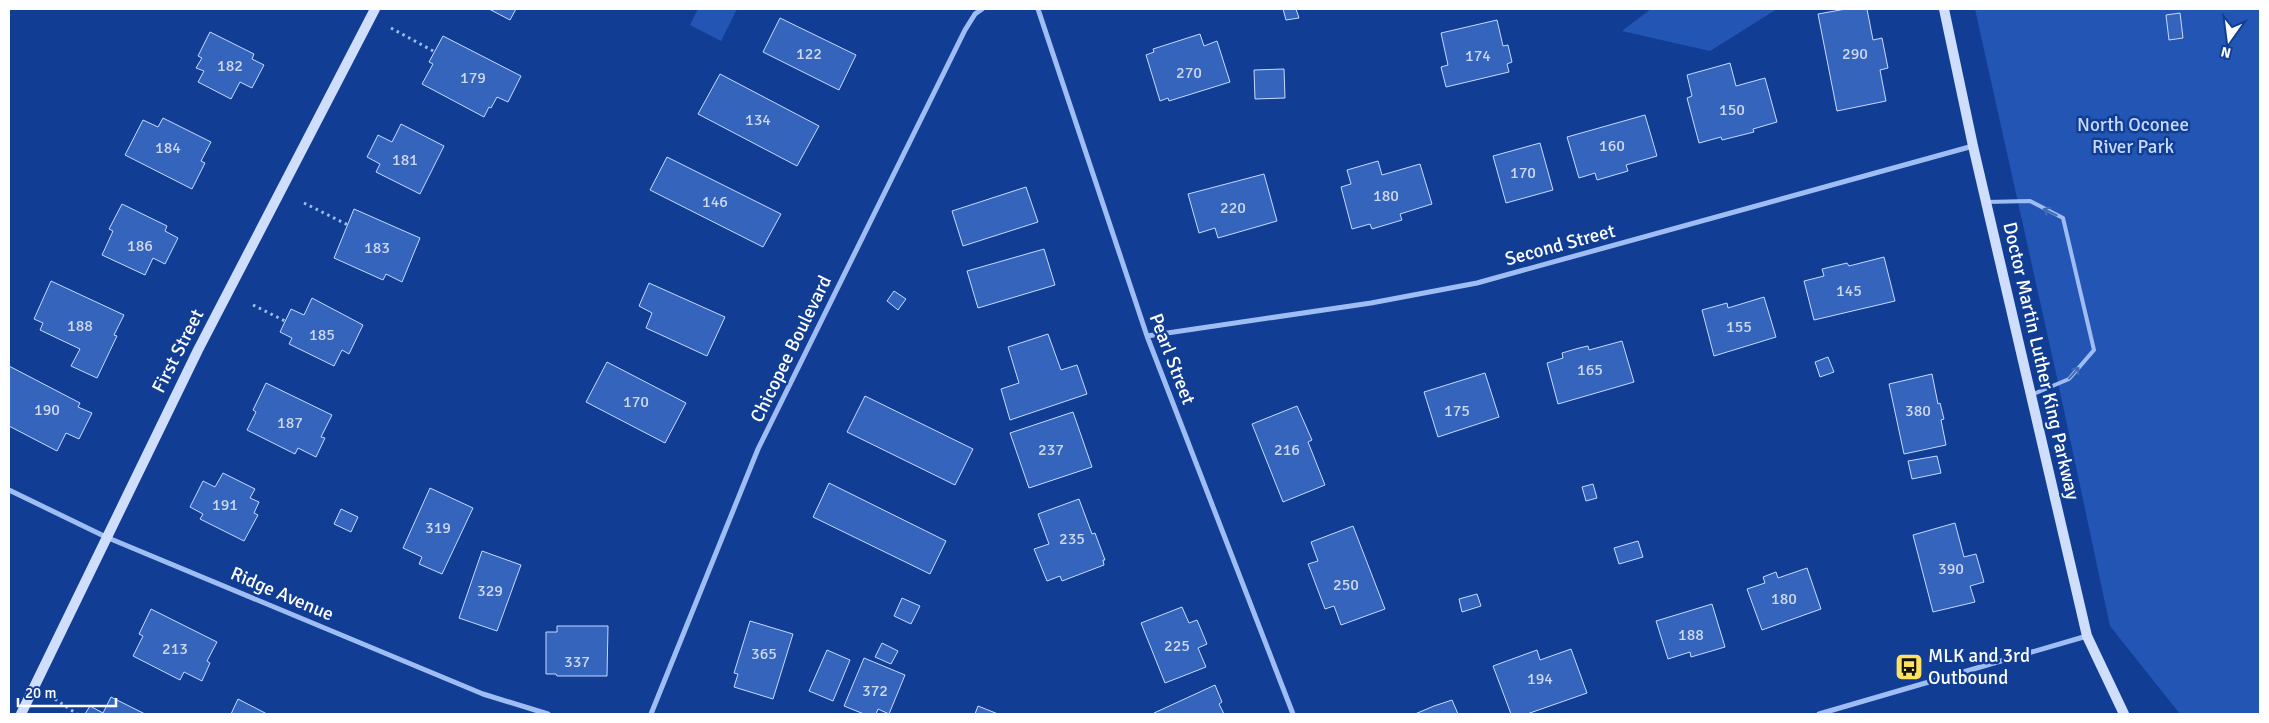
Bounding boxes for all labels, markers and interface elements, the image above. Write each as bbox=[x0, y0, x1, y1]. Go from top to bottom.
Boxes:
north arrow bbox=[2204, 15, 2254, 65]
text: N bbox=[2219, 43, 2233, 62]
house number: 122 bbox=[796, 44, 822, 64]
house number: 290 bbox=[1842, 44, 1868, 64]
house number: 174 bbox=[1465, 46, 1491, 66]
house number: 182 bbox=[217, 56, 243, 76]
house number: 270 bbox=[1176, 63, 1202, 83]
house number: 179 bbox=[460, 68, 486, 88]
house number: 150 bbox=[1719, 100, 1745, 120]
house number: 134 bbox=[745, 110, 771, 130]
park label: North Oconee River Park bbox=[2077, 113, 2189, 159]
house number: 160 bbox=[1599, 136, 1625, 156]
house number: 184 bbox=[155, 138, 181, 158]
house number: 181 bbox=[392, 150, 418, 170]
house number: 170 bbox=[1510, 163, 1536, 183]
house number: 180 bbox=[1373, 186, 1399, 206]
house number: 146 bbox=[702, 192, 728, 212]
house number: 220 bbox=[1220, 198, 1246, 218]
one-way arrow bbox=[2043, 206, 2058, 216]
street label: Second Street bbox=[1502, 219, 1618, 271]
street label: Doctor Martin Luther King Parkway bbox=[1997, 220, 2085, 502]
house number: 186 bbox=[127, 236, 153, 256]
house number: 183 bbox=[364, 238, 390, 258]
street label: Chicopee Boulevard bbox=[745, 272, 837, 426]
house number: 145 bbox=[1836, 281, 1862, 301]
street label: First Street bbox=[147, 305, 209, 397]
street label: Pearl Street bbox=[1144, 310, 1200, 408]
house number: 188 bbox=[67, 316, 93, 336]
house number: 155 bbox=[1726, 317, 1752, 337]
house number: 185 bbox=[309, 325, 335, 345]
house number: 165 bbox=[1577, 360, 1603, 380]
one-way arrow bbox=[2068, 366, 2079, 379]
house number: 170 bbox=[623, 392, 649, 412]
house number: 190 bbox=[34, 400, 60, 420]
house number: 175 bbox=[1444, 401, 1470, 421]
house number: 380 bbox=[1905, 401, 1931, 421]
house number: 187 bbox=[277, 413, 303, 433]
house number: 237 bbox=[1038, 440, 1064, 460]
house number: 216 bbox=[1274, 440, 1300, 460]
house number: 191 bbox=[212, 495, 238, 515]
house number: 319 bbox=[425, 518, 451, 538]
house number: 235 bbox=[1059, 529, 1085, 549]
house number: 390 bbox=[1938, 559, 1964, 579]
street label: Ridge Avenue bbox=[227, 562, 337, 626]
house number: 250 bbox=[1333, 575, 1359, 595]
house number: 329 bbox=[477, 581, 503, 601]
house number: 180 bbox=[1771, 589, 1797, 609]
house number: 188 bbox=[1678, 625, 1704, 645]
house number: 225 bbox=[1164, 636, 1190, 656]
house number: 213 bbox=[162, 639, 188, 659]
house number: 365 bbox=[751, 644, 777, 664]
place label: MLK and 3rd Outbound bbox=[1928, 644, 2030, 690]
house number: 337 bbox=[564, 652, 590, 672]
bus stop icon: MLK and 3rd Outbound bbox=[1894, 652, 1924, 682]
house number: 194 bbox=[1527, 669, 1553, 689]
scale bar bbox=[18, 676, 115, 708]
house number: 372 bbox=[862, 681, 888, 701]
text: 20 m bbox=[25, 684, 56, 702]

